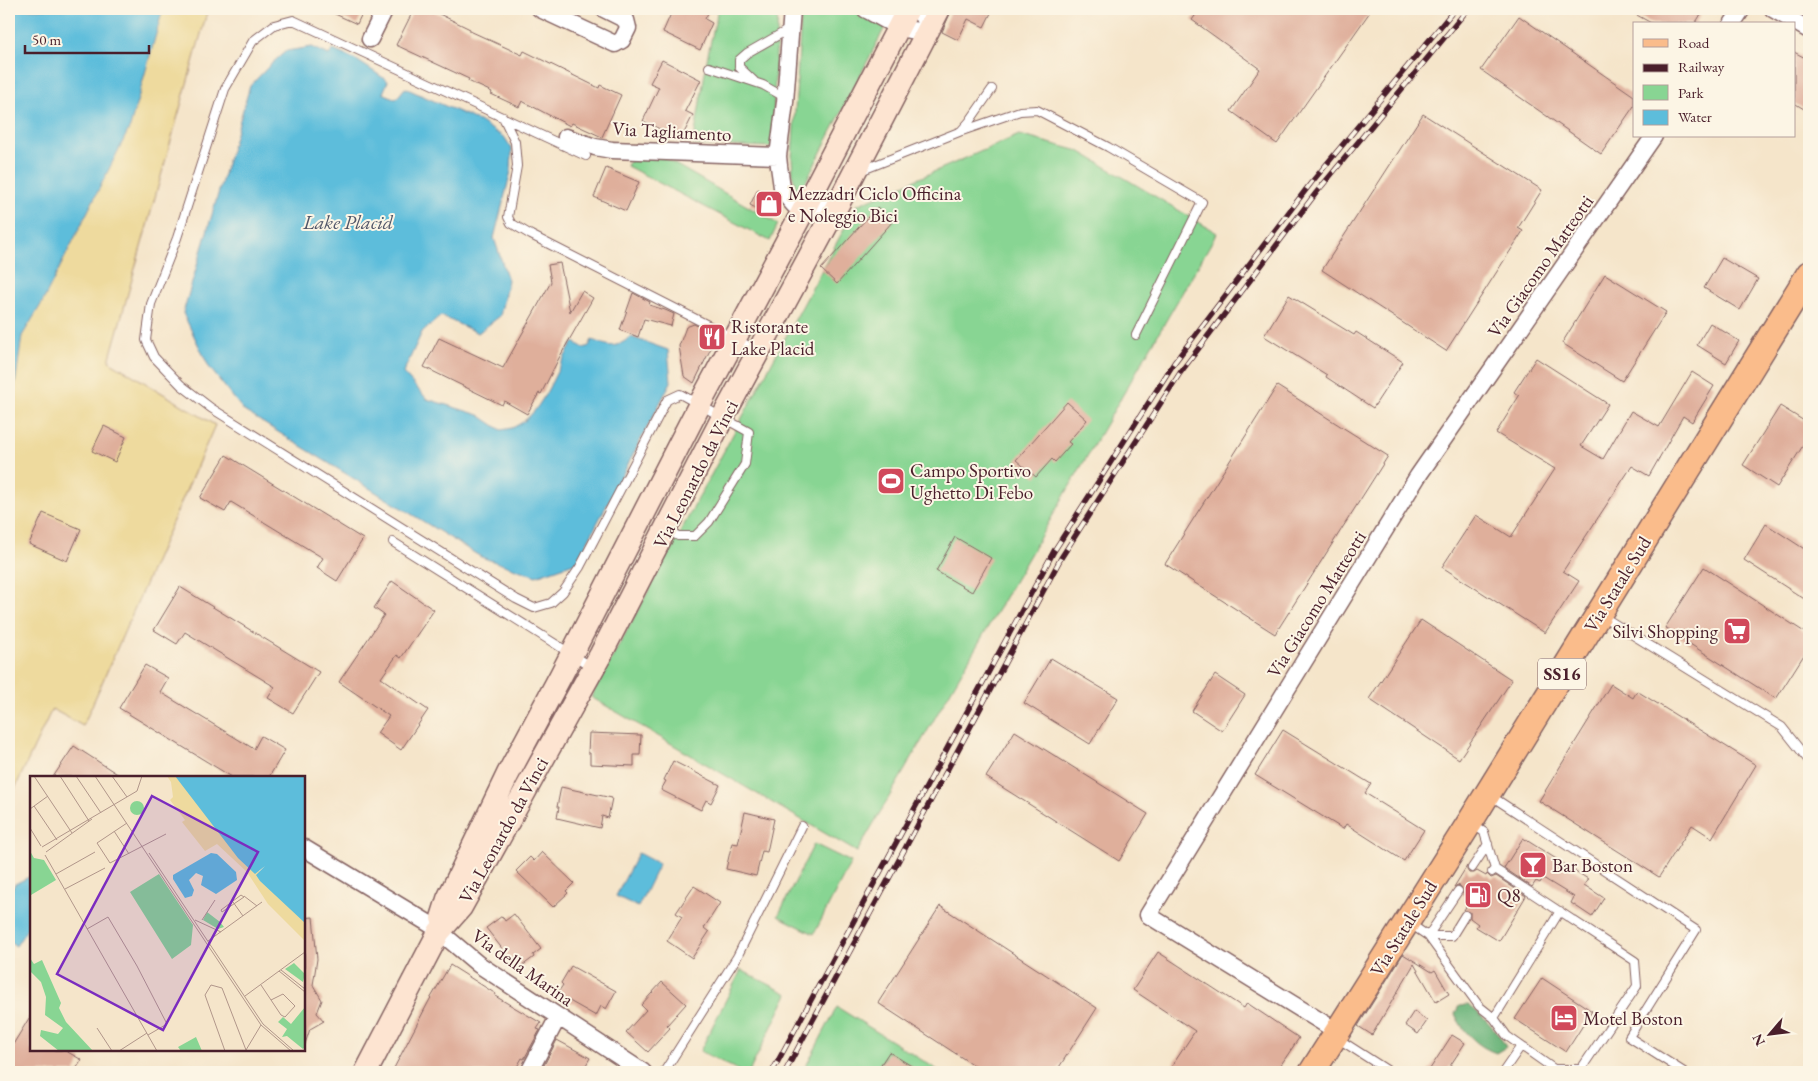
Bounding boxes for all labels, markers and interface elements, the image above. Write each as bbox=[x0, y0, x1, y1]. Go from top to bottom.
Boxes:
scale bar bbox=[25, 22, 149, 54]
legend bbox=[1633, 22, 1796, 138]
text: 50 m bbox=[32, 30, 61, 49]
text: Road bbox=[1678, 33, 1710, 52]
text: Railway bbox=[1678, 57, 1725, 76]
text: Park bbox=[1678, 83, 1705, 102]
text: Water bbox=[1678, 107, 1712, 126]
street label: Via Tagliamento bbox=[612, 116, 732, 147]
place label: Mezzadri Ciclo Officina e Noleggio Bici bbox=[788, 181, 962, 228]
shop icon: Mezzadri Ciclo Officina e Noleggio Bici bbox=[754, 189, 784, 219]
street label: Via Giacomo Matteotti bbox=[1482, 190, 1599, 343]
water label: Lake Placid bbox=[302, 209, 394, 235]
place label: Ristorante Lake Placid bbox=[731, 314, 815, 361]
restaurant icon: Ristorante Lake Placid bbox=[697, 322, 727, 352]
street label: Via Leonardo da Vinci bbox=[647, 395, 744, 553]
place label: Campo Sportivo Ughetto Di Febo bbox=[910, 458, 1033, 505]
sports icon: Campo Sportivo Ughetto Di Febo bbox=[876, 466, 906, 496]
street label: Via Giacomo Matteotti bbox=[1261, 526, 1372, 682]
street label: Via Statale Sud bbox=[1578, 531, 1657, 637]
supermarket icon: Silvi Shopping bbox=[1722, 616, 1752, 646]
place label: Silvi Shopping bbox=[1612, 619, 1719, 644]
road number: SS16 bbox=[1538, 659, 1586, 690]
street label: Via Leonardo da Vinci bbox=[453, 752, 554, 908]
inset map bbox=[30, 776, 305, 1051]
bar icon: Bar Boston bbox=[1518, 850, 1548, 880]
place label: Bar Boston bbox=[1552, 853, 1633, 878]
street label: Via Statale Sud bbox=[1364, 875, 1443, 981]
fuel station icon: Q8 bbox=[1463, 880, 1493, 910]
place label: Q8 bbox=[1497, 883, 1521, 908]
street label: Via della Marina bbox=[467, 923, 579, 1012]
hotel icon: Motel Boston bbox=[1549, 1003, 1579, 1033]
place label: Motel Boston bbox=[1583, 1006, 1683, 1031]
north arrow bbox=[1746, 1008, 1796, 1058]
text: N bbox=[1748, 1030, 1769, 1049]

